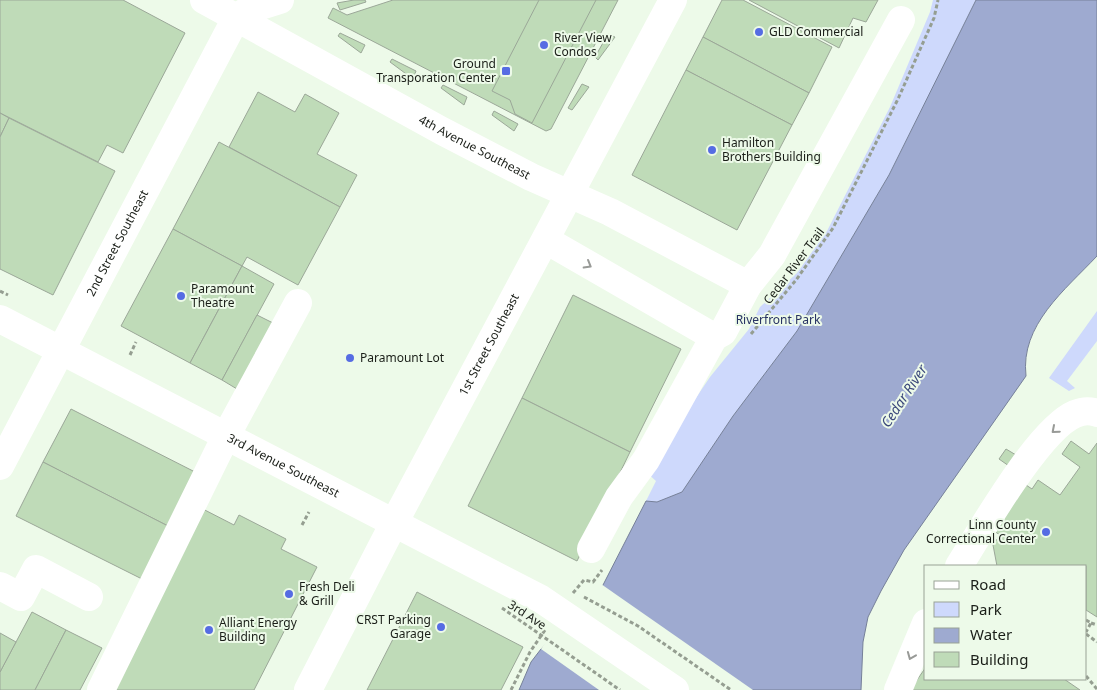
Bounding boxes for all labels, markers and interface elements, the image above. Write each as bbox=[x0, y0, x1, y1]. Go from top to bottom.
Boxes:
place label: GLD Commercial bbox=[769, 23, 863, 40]
marker: GLD Commercial bbox=[753, 26, 765, 38]
place label: River View Condos bbox=[554, 29, 612, 60]
marker: River View Condos bbox=[538, 39, 550, 51]
place label: Ground Transporation Center bbox=[376, 55, 496, 86]
marker: Ground Transporation Center bbox=[500, 65, 512, 77]
street label: 4th Avenue Southeast bbox=[416, 111, 534, 183]
place label: Hamilton Brothers Building bbox=[722, 134, 821, 165]
marker: Hamilton Brothers Building bbox=[706, 144, 718, 156]
street label: 2nd Street Southeast bbox=[82, 186, 152, 299]
street label: Cedar River Trail bbox=[759, 224, 828, 307]
one-way arrow bbox=[583, 259, 592, 269]
place label: Paramount Theatre bbox=[191, 280, 255, 311]
marker: Paramount Theatre bbox=[175, 290, 187, 302]
street label: 1st Street Southeast bbox=[455, 290, 523, 398]
park label: Riverfront Park bbox=[736, 311, 821, 328]
place label: Paramount Lot bbox=[360, 349, 445, 366]
marker: Paramount Lot bbox=[344, 352, 356, 364]
water label: Cedar River bbox=[876, 360, 931, 431]
one-way arrow bbox=[1051, 424, 1060, 433]
street label: 3rd Avenue Southeast bbox=[225, 429, 343, 502]
place label: Linn County Correctional Center bbox=[926, 516, 1037, 547]
marker: Linn County Correctional Center bbox=[1040, 526, 1052, 538]
legend bbox=[924, 565, 1087, 680]
text: Road bbox=[970, 574, 1006, 594]
place label: Fresh Deli & Grill bbox=[299, 578, 355, 609]
marker: Fresh Deli & Grill bbox=[283, 588, 295, 600]
street label: 3rd Ave bbox=[505, 596, 550, 633]
text: Park bbox=[970, 599, 1002, 619]
place label: CRST Parking Garage bbox=[356, 611, 431, 642]
place label: Alliant Energy Building bbox=[219, 614, 298, 645]
marker: CRST Parking Garage bbox=[435, 621, 447, 633]
marker: Alliant Energy Building bbox=[203, 624, 215, 636]
text: Water bbox=[970, 624, 1012, 644]
text: Building bbox=[970, 649, 1028, 669]
one-way arrow bbox=[907, 651, 918, 660]

